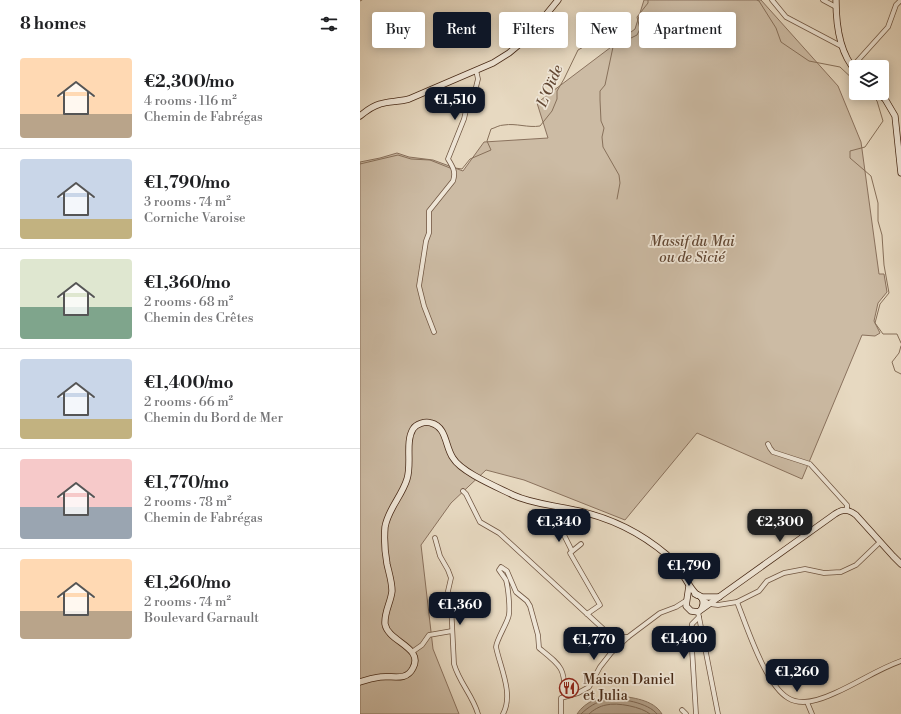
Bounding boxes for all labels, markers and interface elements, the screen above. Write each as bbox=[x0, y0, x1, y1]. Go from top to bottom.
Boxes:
chip: Buy bbox=[372, 12, 425, 48]
chip: Rent bbox=[433, 12, 491, 48]
chip: Filters bbox=[499, 12, 568, 48]
chip: New bbox=[576, 12, 631, 48]
chip: Apartment bbox=[639, 12, 736, 48]
text: 8 homes bbox=[20, 13, 86, 35]
icon: filters bbox=[318, 13, 340, 35]
map controls bbox=[849, 60, 889, 100]
button: layers bbox=[849, 60, 889, 100]
water label: L'Oïde bbox=[532, 62, 567, 111]
text: €2,300/mo bbox=[144, 71, 235, 93]
icon: home bbox=[52, 74, 100, 122]
pin: €1,510 bbox=[422, 87, 488, 121]
text: €1,510 bbox=[434, 92, 476, 108]
text: 4 rooms · 116 m² bbox=[144, 93, 237, 109]
text: Chemin de Fabrégas bbox=[144, 109, 263, 125]
text: €1,790/mo bbox=[144, 172, 230, 194]
icon: home bbox=[52, 175, 100, 223]
text: 3 rooms · 74 m² bbox=[144, 194, 231, 210]
text: Corniche Varoise bbox=[144, 210, 246, 226]
park label: Massif du Mai ou de Sicié bbox=[649, 233, 735, 267]
text: €1,360/mo bbox=[144, 272, 231, 294]
icon: home bbox=[52, 275, 100, 323]
text: 2 rooms · 68 m² bbox=[144, 294, 233, 310]
text: Chemin des Crêtes bbox=[144, 310, 253, 326]
text: €1,400/mo bbox=[144, 372, 234, 394]
icon: home bbox=[52, 375, 100, 423]
text: 2 rooms · 66 m² bbox=[144, 394, 233, 410]
text: Chemin du Bord de Mer bbox=[144, 410, 283, 426]
text: €1,770/mo bbox=[144, 472, 229, 494]
icon: home bbox=[52, 475, 100, 523]
text: 2 rooms · 78 m² bbox=[144, 494, 232, 510]
pin: €1,340 bbox=[526, 509, 592, 543]
pin: €2,300 bbox=[747, 509, 813, 543]
text: Chemin de Fabrégas bbox=[144, 510, 263, 526]
text: €1,340 bbox=[536, 514, 582, 530]
text: €2,300 bbox=[756, 514, 804, 530]
pin: €1,790 bbox=[656, 553, 722, 587]
text: €1,790 bbox=[667, 558, 711, 574]
text: €1,260/mo bbox=[144, 572, 231, 594]
icon: home bbox=[52, 575, 100, 623]
pin: €1,360 bbox=[427, 592, 493, 626]
text: 2 rooms · 74 m² bbox=[144, 594, 231, 610]
text: €1,360 bbox=[438, 597, 482, 613]
text: Boulevard Garnault bbox=[144, 610, 259, 626]
pin: €1,400 bbox=[651, 626, 717, 660]
pin: €1,770 bbox=[561, 627, 627, 661]
text: €1,400 bbox=[661, 631, 707, 647]
text: €1,770 bbox=[572, 632, 616, 648]
pin: €1,260 bbox=[764, 659, 830, 693]
text: €1,260 bbox=[775, 664, 819, 680]
place label: Maison Daniel et Julia bbox=[583, 671, 674, 705]
restaurant icon: Maison Daniel et Julia bbox=[558, 677, 580, 699]

